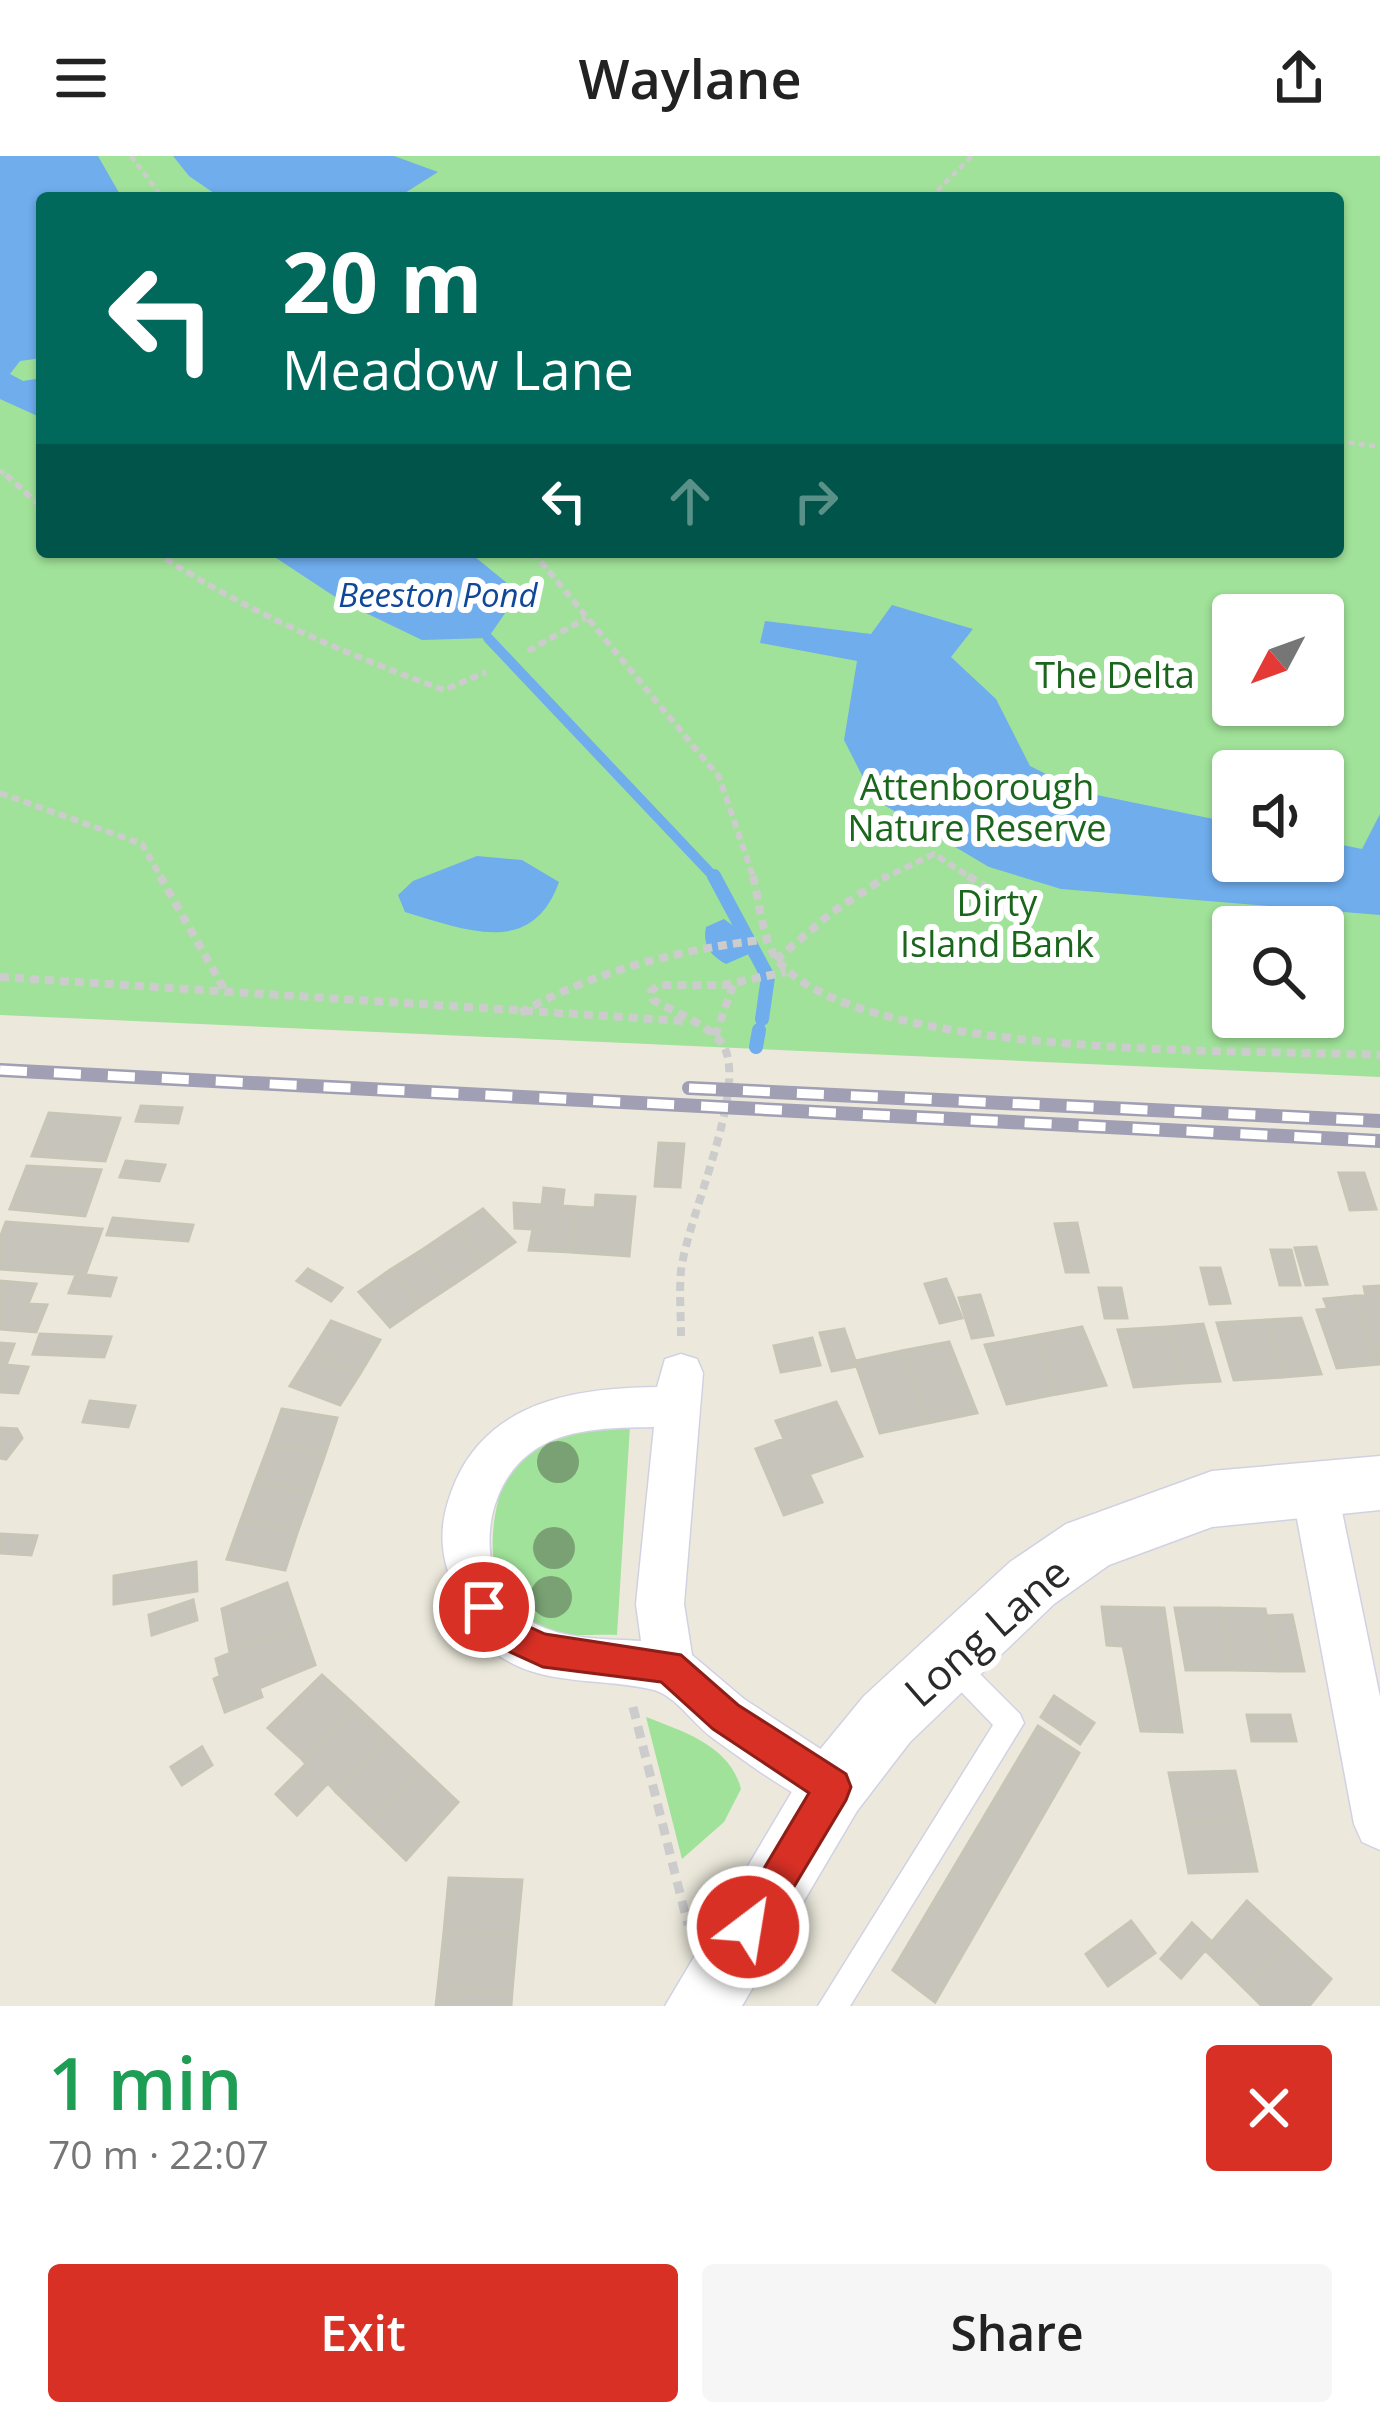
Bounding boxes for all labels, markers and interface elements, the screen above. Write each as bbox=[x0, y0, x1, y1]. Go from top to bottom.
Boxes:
text: Waylane bbox=[578, 41, 802, 115]
icon: menu bbox=[48, 45, 114, 111]
icon: share bbox=[1266, 45, 1332, 111]
text: 20 m bbox=[282, 223, 482, 338]
icon: left bbox=[84, 240, 240, 396]
text: Meadow Lane bbox=[282, 332, 634, 406]
icon: left bbox=[531, 468, 597, 534]
icon: ahead bbox=[657, 468, 723, 534]
icon: right bbox=[783, 468, 849, 534]
water label: Beeston Pond bbox=[338, 572, 539, 617]
north arrow bbox=[1212, 594, 1344, 726]
map controls bbox=[1212, 594, 1344, 1038]
park label: The Delta bbox=[1035, 650, 1195, 699]
button: sound bbox=[1212, 750, 1344, 882]
park label: Attenborough Nature Reserve bbox=[847, 762, 1107, 852]
park label: Dirty Island Bank bbox=[900, 878, 1094, 968]
button: search bbox=[1212, 906, 1344, 1038]
street label: Long Lane bbox=[891, 1543, 1081, 1719]
pin bbox=[433, 1556, 535, 1658]
icon: arrive bbox=[451, 1574, 517, 1640]
position arrow bbox=[685, 1864, 811, 1990]
text: 1 min bbox=[48, 2033, 242, 2131]
button: close bbox=[1206, 2045, 1332, 2171]
text: 70 m · 22:07 bbox=[48, 2127, 269, 2180]
button: Exit bbox=[48, 2264, 678, 2402]
button: Share bbox=[702, 2264, 1332, 2402]

